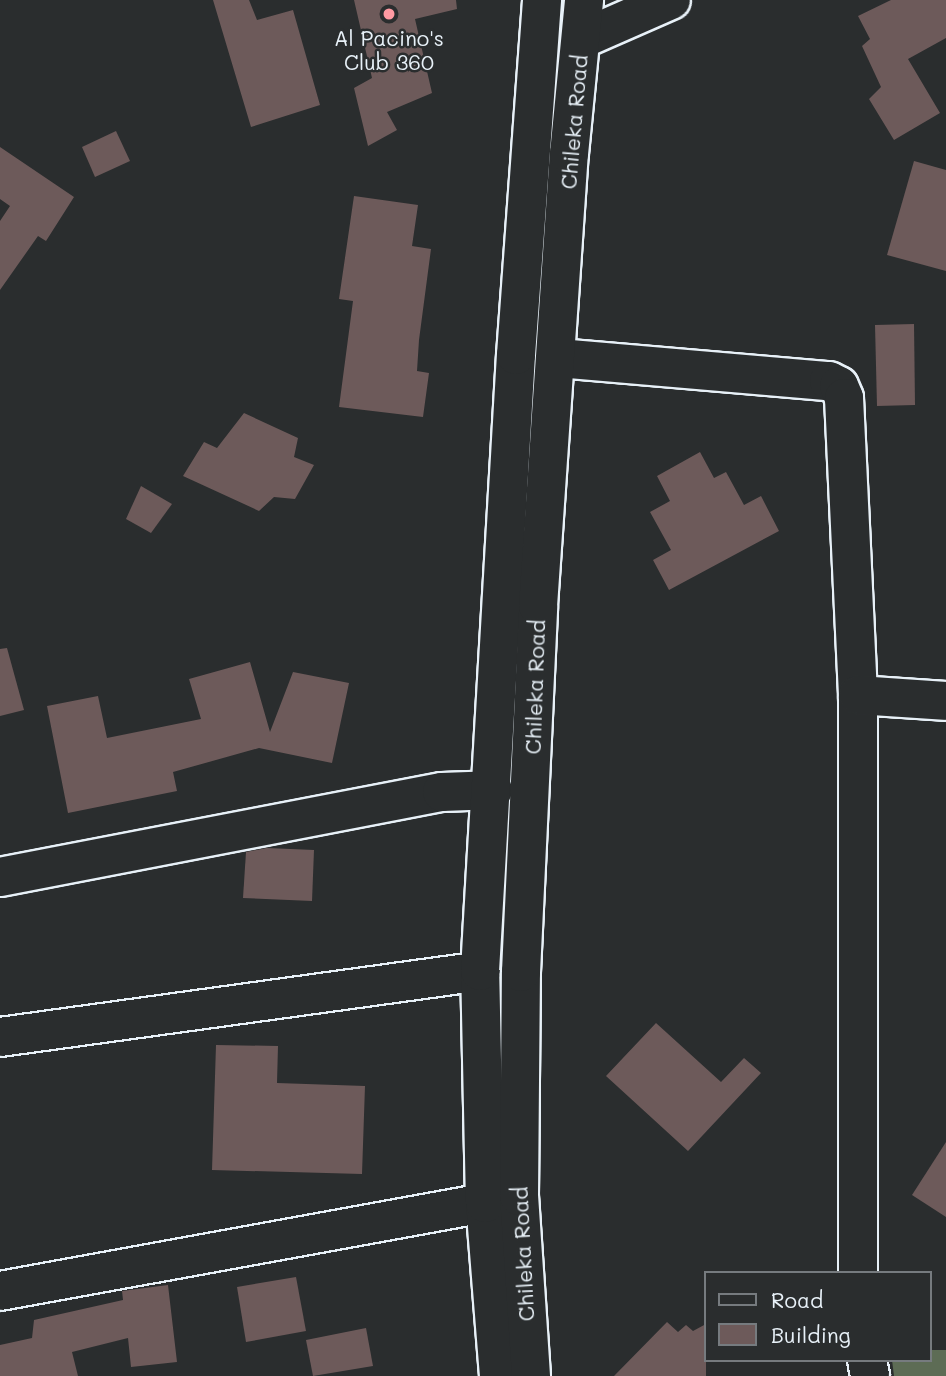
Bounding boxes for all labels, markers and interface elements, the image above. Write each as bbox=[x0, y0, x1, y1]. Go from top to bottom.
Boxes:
marker: Al Pacino's Club 360 bbox=[381, 6, 397, 22]
place label: Al Pacino's Club 360 bbox=[334, 25, 444, 75]
street label: Chileka Road bbox=[556, 54, 592, 190]
street label: Chileka Road bbox=[520, 619, 550, 755]
street label: Chileka Road bbox=[507, 1186, 539, 1322]
legend bbox=[704, 1271, 932, 1362]
text: Road bbox=[771, 1286, 823, 1313]
text: Building bbox=[771, 1321, 851, 1348]

